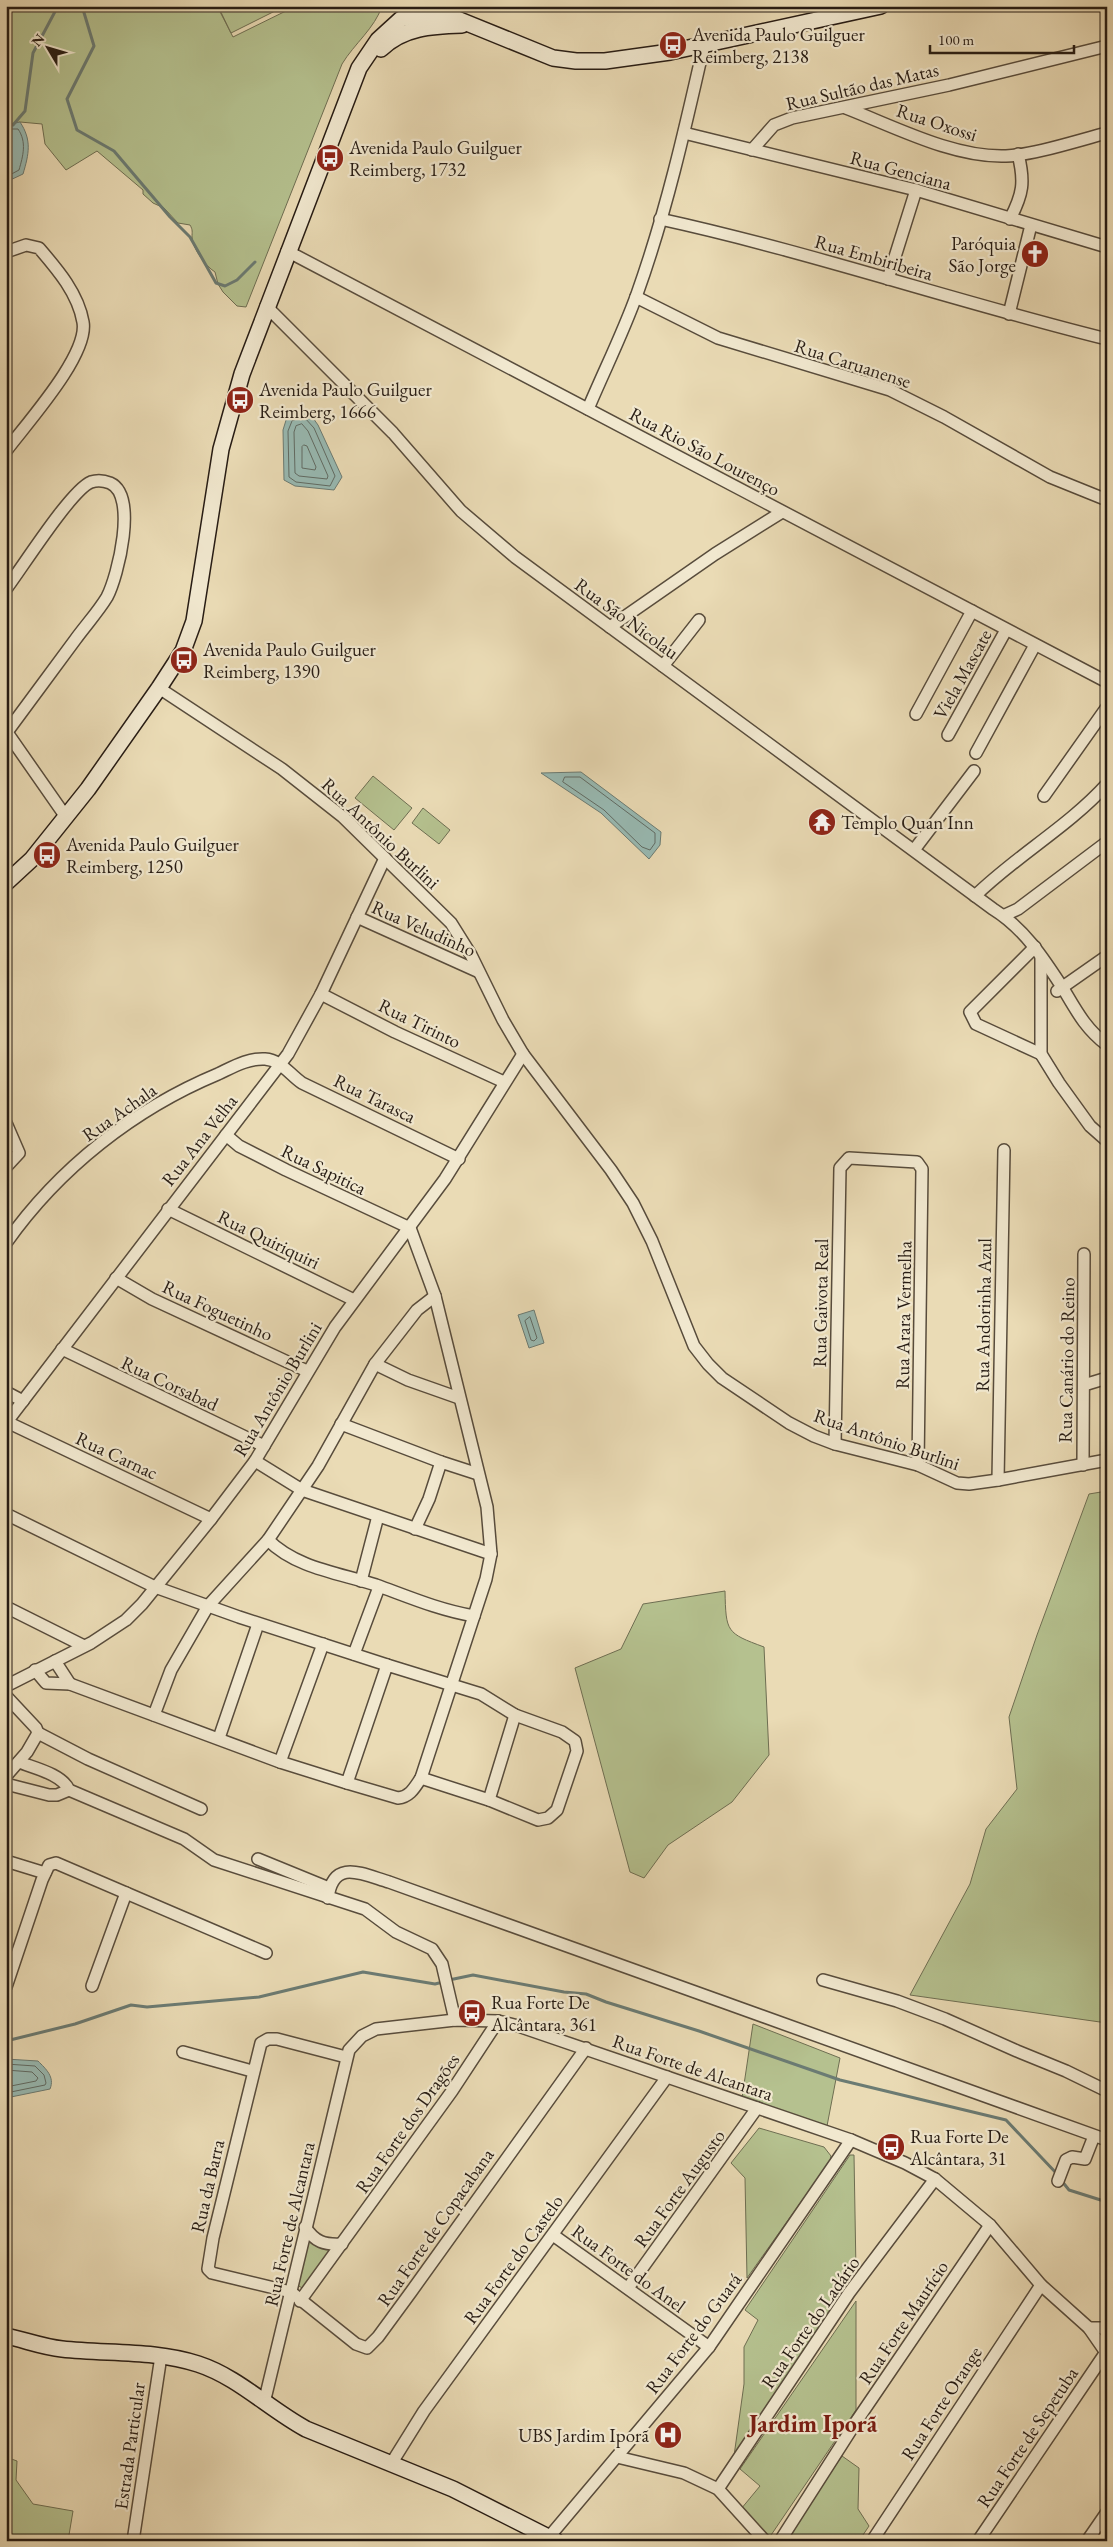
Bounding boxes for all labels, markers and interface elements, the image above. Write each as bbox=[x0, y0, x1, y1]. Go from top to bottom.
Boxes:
north arrow bbox=[22, 22, 72, 72]
place label: Avenida Paulo Guilguer Reimberg, 2138 bbox=[691, 22, 865, 69]
scale bar bbox=[930, 22, 1074, 54]
text: N bbox=[27, 29, 49, 50]
bus stop icon: Avenida Paulo Guilguer Reimberg, 2138 bbox=[658, 30, 688, 60]
text: 100 m bbox=[938, 30, 975, 49]
street label: Rua Sultão das Matas bbox=[783, 57, 941, 116]
street label: Rua Oxossi bbox=[893, 98, 981, 147]
place label: Avenida Paulo Guilguer Reimberg, 1732 bbox=[348, 135, 522, 182]
bus stop icon: Avenida Paulo Guilguer Reimberg, 1732 bbox=[315, 143, 345, 173]
street label: Rua Genciana bbox=[847, 145, 955, 196]
street label: Rua Embiribeira bbox=[812, 229, 936, 286]
place label: Paróquia São Jorge bbox=[948, 231, 1016, 278]
church icon: Paróquia São Jorge bbox=[1020, 239, 1050, 269]
street label: Rua Caruanense bbox=[791, 333, 914, 394]
place label: Avenida Paulo Guilguer Reimberg, 1666 bbox=[258, 377, 432, 424]
bus stop icon: Avenida Paulo Guilguer Reimberg, 1666 bbox=[225, 385, 255, 415]
street label: Rua Rio São Lourenço bbox=[625, 401, 784, 502]
street label: Rua São Nicolau bbox=[570, 572, 684, 665]
street label: Viela Mascate bbox=[927, 625, 997, 724]
place label: Avenida Paulo Guilguer Reimberg, 1390 bbox=[202, 637, 376, 684]
bus stop icon: Avenida Paulo Guilguer Reimberg, 1390 bbox=[169, 645, 199, 675]
street label: Rua Antônio Burlini bbox=[316, 772, 445, 895]
temple icon: Templo Quan Inn bbox=[807, 807, 837, 837]
place label: Templo Quan Inn bbox=[841, 810, 974, 835]
place label: Avenida Paulo Guilguer Reimberg, 1250 bbox=[65, 832, 239, 879]
bus stop icon: Avenida Paulo Guilguer Reimberg, 1250 bbox=[32, 840, 62, 870]
street label: Rua Veludinho bbox=[368, 894, 480, 963]
street label: Rua Tirinto bbox=[374, 993, 465, 1054]
street label: Rua Tarasca bbox=[330, 1068, 420, 1129]
street label: Rua Achala bbox=[77, 1077, 162, 1147]
street label: Rua Ana Velha bbox=[156, 1089, 243, 1191]
street label: Rua Sapitica bbox=[277, 1138, 371, 1201]
street label: Rua Quiriquiri bbox=[214, 1204, 324, 1275]
street label: Rua Andorinha Azul bbox=[970, 1237, 997, 1392]
street label: Rua Gaivota Real bbox=[807, 1238, 834, 1368]
street label: Rua Arara Vermelha bbox=[890, 1240, 917, 1389]
street label: Rua Foguetinho bbox=[159, 1274, 277, 1347]
street label: Rua Canário do Reino bbox=[1053, 1277, 1080, 1443]
street label: Rua Antônio Burlini bbox=[227, 1317, 328, 1461]
street label: Rua Corsabad bbox=[117, 1350, 223, 1417]
street label: Rua Antônio Burlini bbox=[811, 1403, 963, 1476]
street label: Rua Carnac bbox=[72, 1426, 162, 1485]
place label: Rua Forte De Alcântara, 361 bbox=[490, 1990, 597, 2037]
bus stop icon: Rua Forte De Alcântara, 361 bbox=[457, 1998, 487, 2028]
street label: Rua Forte de Alcantara bbox=[609, 2028, 777, 2107]
street label: Rua Forte dos Dragões bbox=[350, 2048, 465, 2198]
street label: Rua Forte Augusto bbox=[628, 2124, 731, 2252]
place label: Rua Forte De Alcântara, 31 bbox=[909, 2124, 1009, 2171]
bus stop icon: Rua Forte De Alcântara, 31 bbox=[876, 2132, 906, 2162]
street label: Rua da Barra bbox=[185, 2137, 230, 2235]
street label: Rua Forte de Alcantara bbox=[258, 2139, 321, 2309]
street label: Rua Forte de Copacabana bbox=[371, 2143, 500, 2311]
street label: Rua Forte do Castelo bbox=[458, 2189, 569, 2329]
street label: Rua Forte do Anel bbox=[567, 2219, 691, 2318]
street label: Rua Forte do Ladário bbox=[755, 2251, 865, 2393]
street label: Rua Forte Maurício bbox=[853, 2256, 954, 2389]
street label: Rua Forte do Guará bbox=[640, 2267, 747, 2399]
street label: Rua Forte Orange bbox=[895, 2341, 988, 2465]
street label: Rua Forte de Sepetuba bbox=[971, 2362, 1084, 2512]
street label: Estrada Particular bbox=[108, 2380, 151, 2511]
district label: Jardim Iporã bbox=[747, 2408, 878, 2439]
hospital icon: UBS Jardim Iporã bbox=[653, 2420, 683, 2450]
place label: UBS Jardim Iporã bbox=[518, 2423, 649, 2448]

